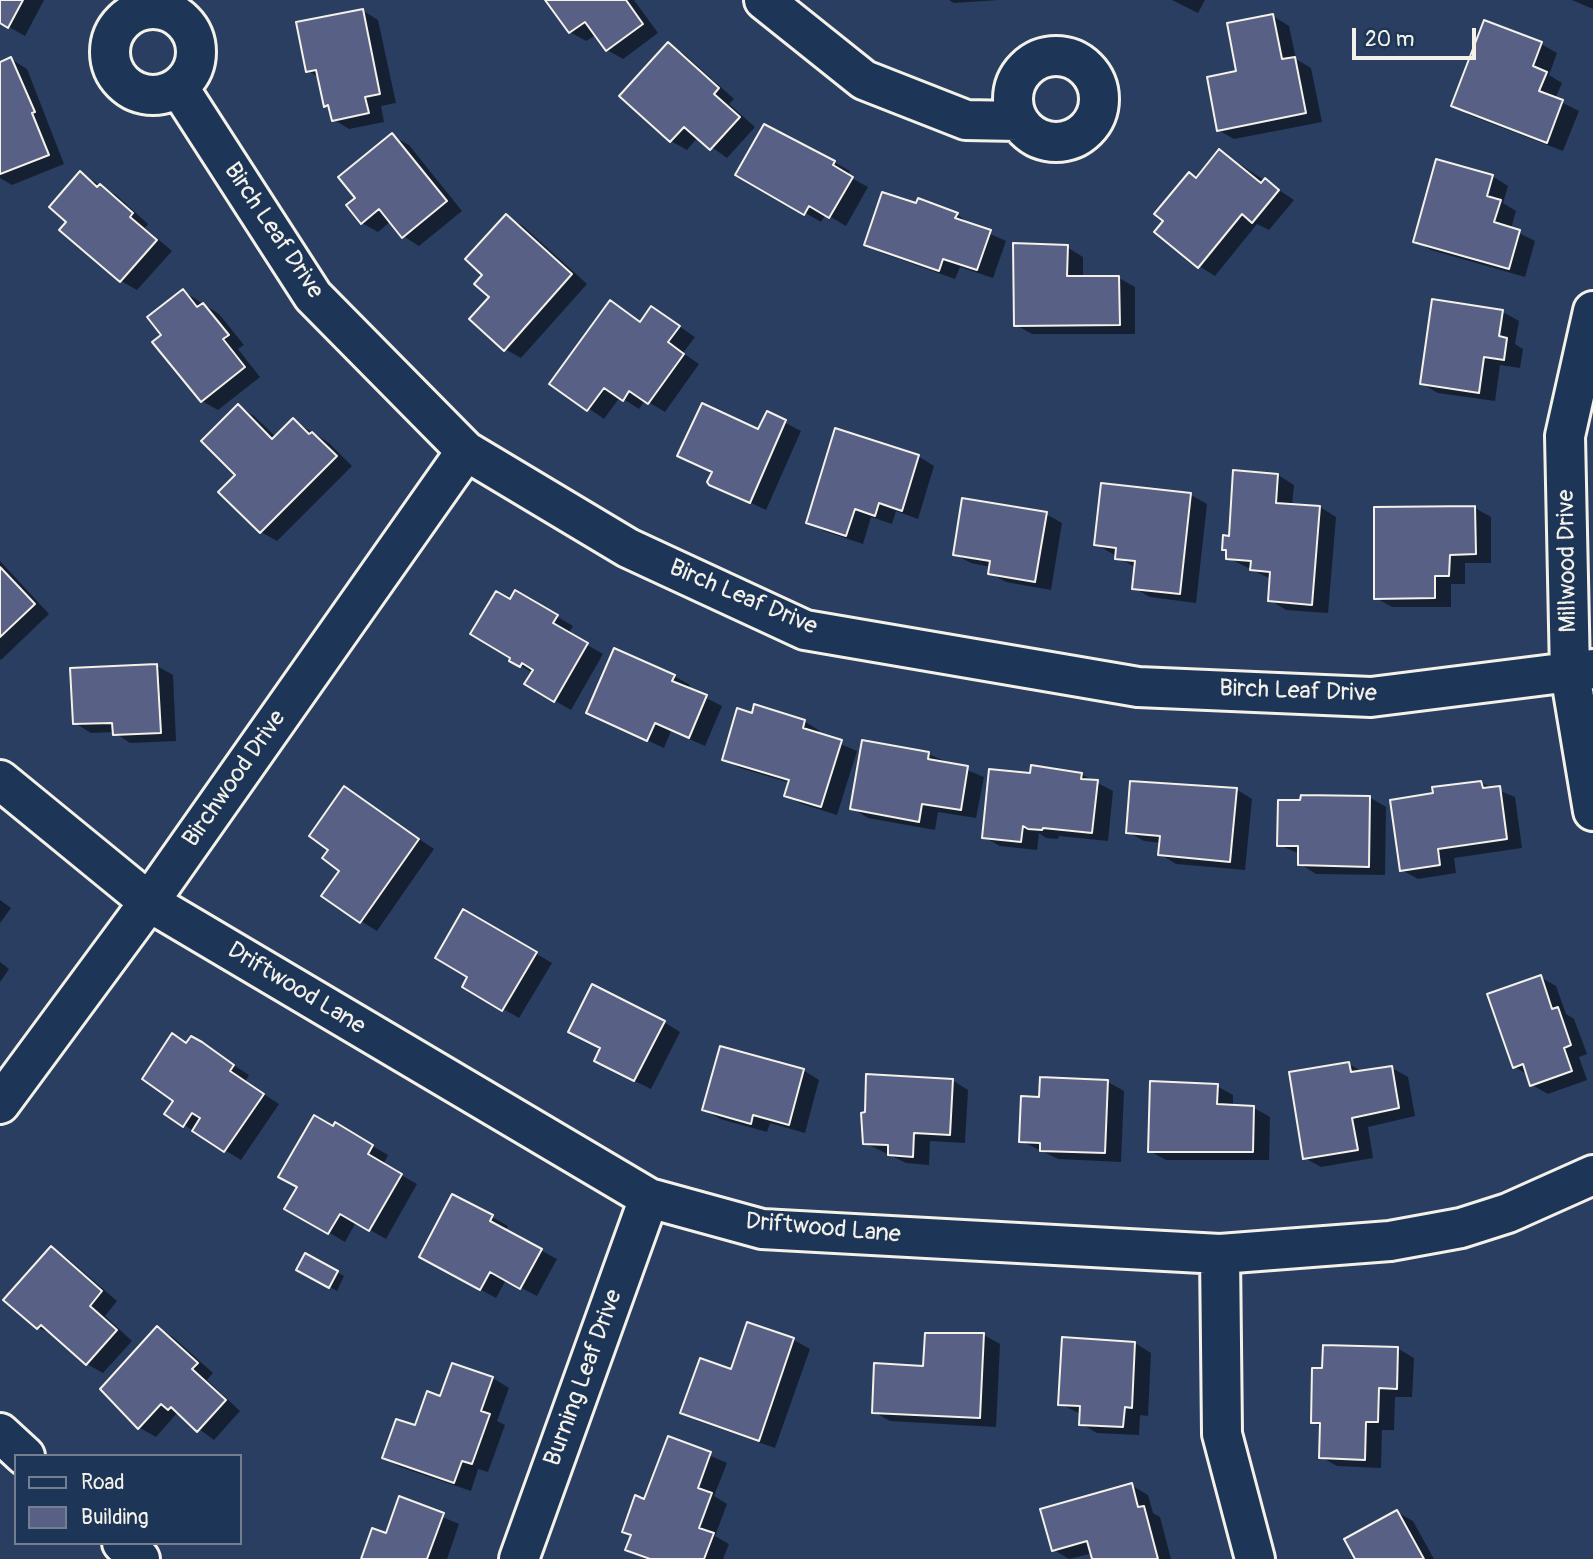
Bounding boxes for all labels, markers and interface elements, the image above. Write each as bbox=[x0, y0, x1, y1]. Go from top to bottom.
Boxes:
scale bar bbox=[1355, 14, 1479, 58]
text: 20 m bbox=[1365, 26, 1414, 53]
street label: Birch Leaf Drive bbox=[217, 158, 329, 304]
street label: Millwood Drive bbox=[1552, 489, 1584, 633]
street label: Birch Leaf Drive bbox=[665, 554, 821, 642]
street label: Birch Leaf Drive bbox=[1219, 675, 1377, 709]
street label: Birchwood Drive bbox=[177, 705, 293, 853]
street label: Driftwood Lane bbox=[222, 937, 370, 1041]
street label: Driftwood Lane bbox=[744, 1208, 902, 1250]
street label: Burning Leaf Drive bbox=[539, 1286, 629, 1470]
legend bbox=[14, 1454, 242, 1545]
text: Road bbox=[81, 1469, 125, 1496]
text: Building bbox=[81, 1504, 148, 1531]

